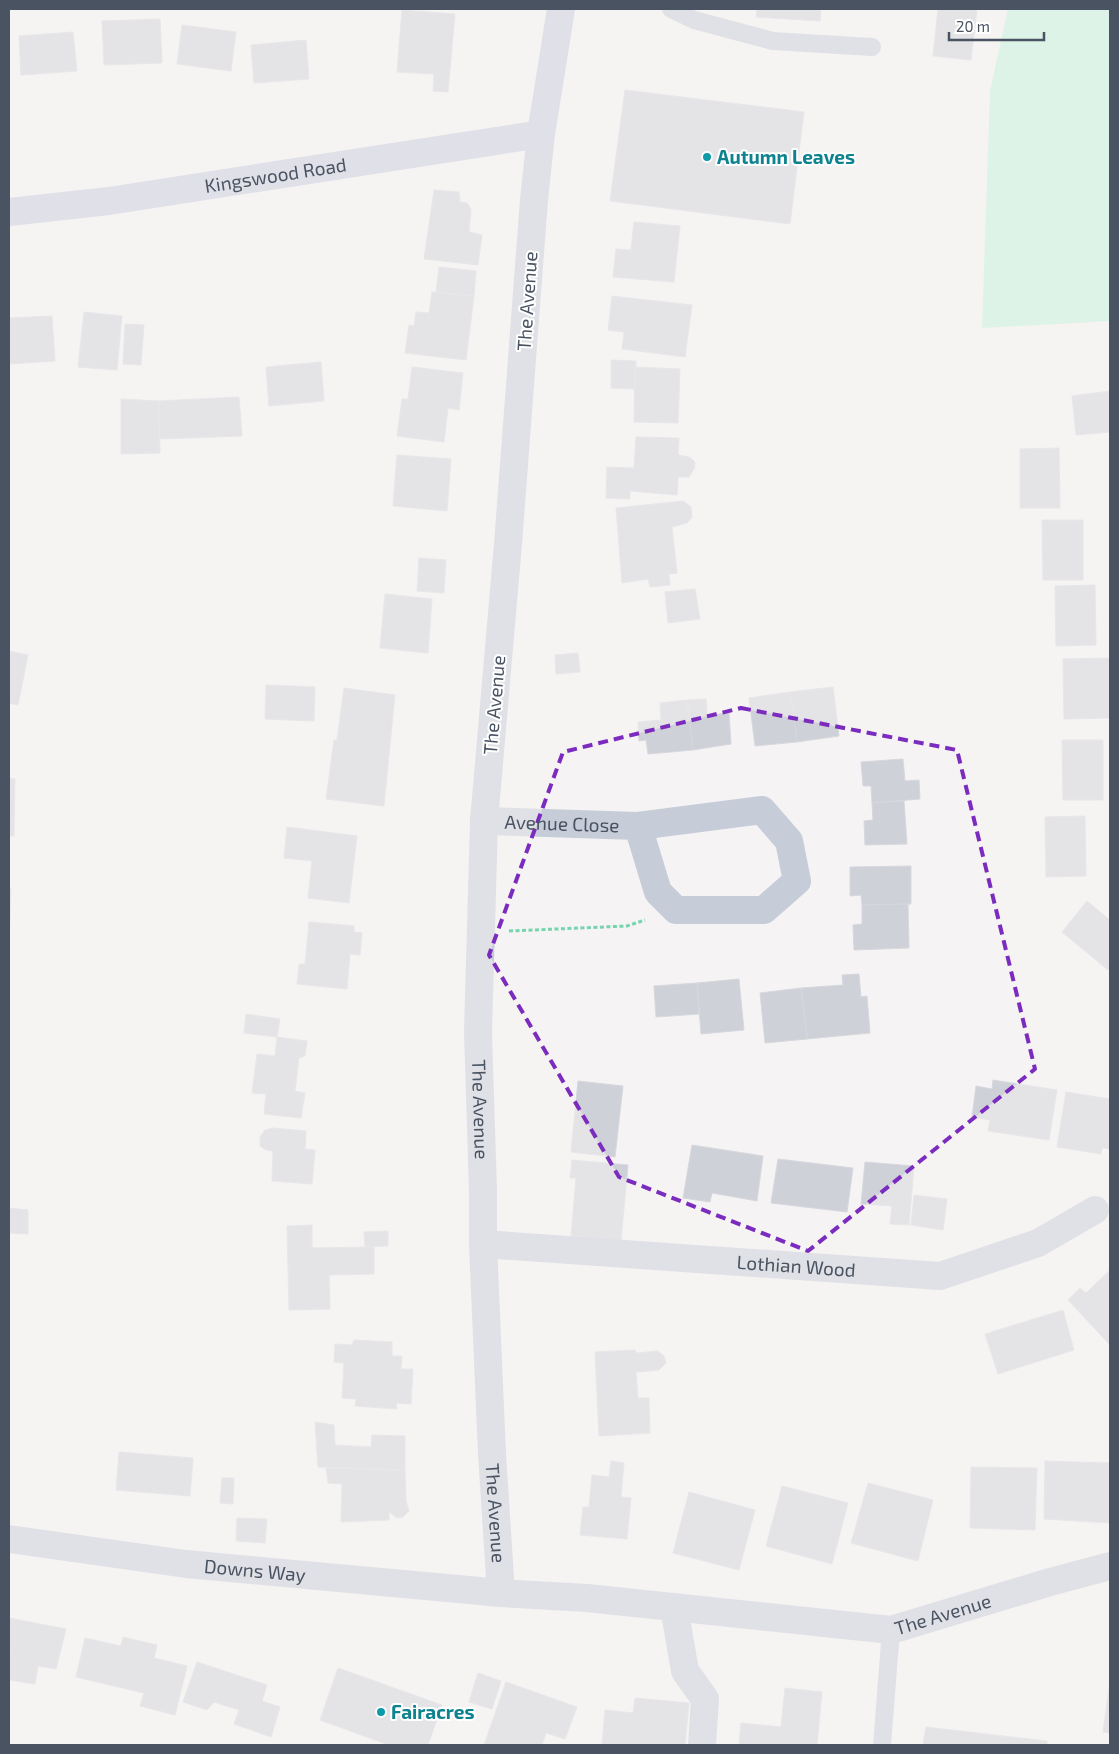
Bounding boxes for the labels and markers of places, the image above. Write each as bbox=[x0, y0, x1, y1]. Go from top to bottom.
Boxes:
place label: Autumn Leaves bbox=[717, 145, 855, 168]
marker: Autumn Leaves bbox=[701, 151, 713, 163]
place label: Fairacres bbox=[391, 1700, 475, 1723]
marker: Fairacres bbox=[375, 1706, 387, 1718]

